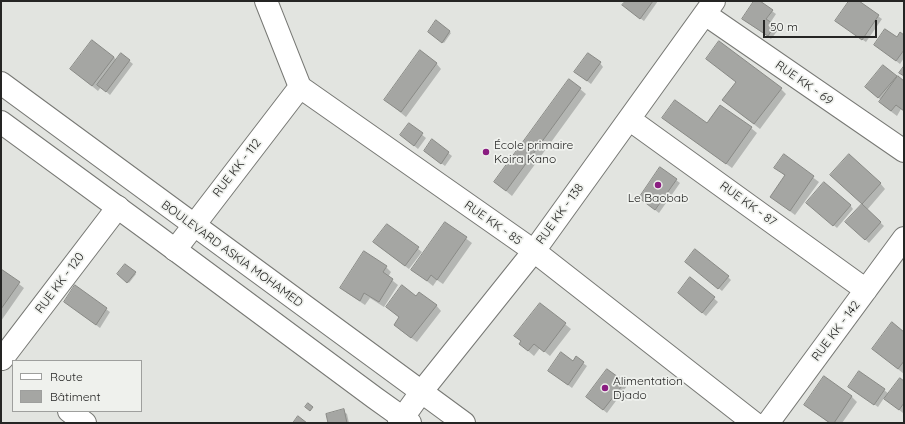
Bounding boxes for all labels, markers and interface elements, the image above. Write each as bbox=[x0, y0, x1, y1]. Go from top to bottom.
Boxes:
scale bar bbox=[765, 12, 879, 38]
text: 50 m bbox=[770, 19, 798, 34]
street label: RUE KK - 69 bbox=[772, 58, 836, 108]
street label: RUE KK - 112 bbox=[210, 136, 264, 200]
place label: École primaire Koira Kano bbox=[494, 138, 573, 166]
marker: École primaire Koira Kano bbox=[481, 147, 491, 157]
street label: RUE KK - 87 bbox=[717, 179, 779, 229]
marker: Le Baobab bbox=[653, 180, 663, 190]
street label: RUE KK - 138 bbox=[533, 181, 587, 247]
place label: Le Baobab bbox=[628, 191, 688, 205]
street label: BOULEVARD ASKIA MOHAMED bbox=[158, 198, 306, 310]
street label: RUE KK - 85 bbox=[461, 198, 525, 248]
street label: RUE KK - 120 bbox=[32, 250, 88, 316]
street label: RUE KK - 142 bbox=[809, 298, 863, 364]
legend bbox=[12, 360, 142, 412]
text: Route bbox=[50, 369, 83, 384]
place label: Alimentation Djado bbox=[613, 374, 683, 402]
marker: Alimentation Djado bbox=[600, 383, 610, 393]
text: Bâtiment bbox=[50, 389, 100, 404]

